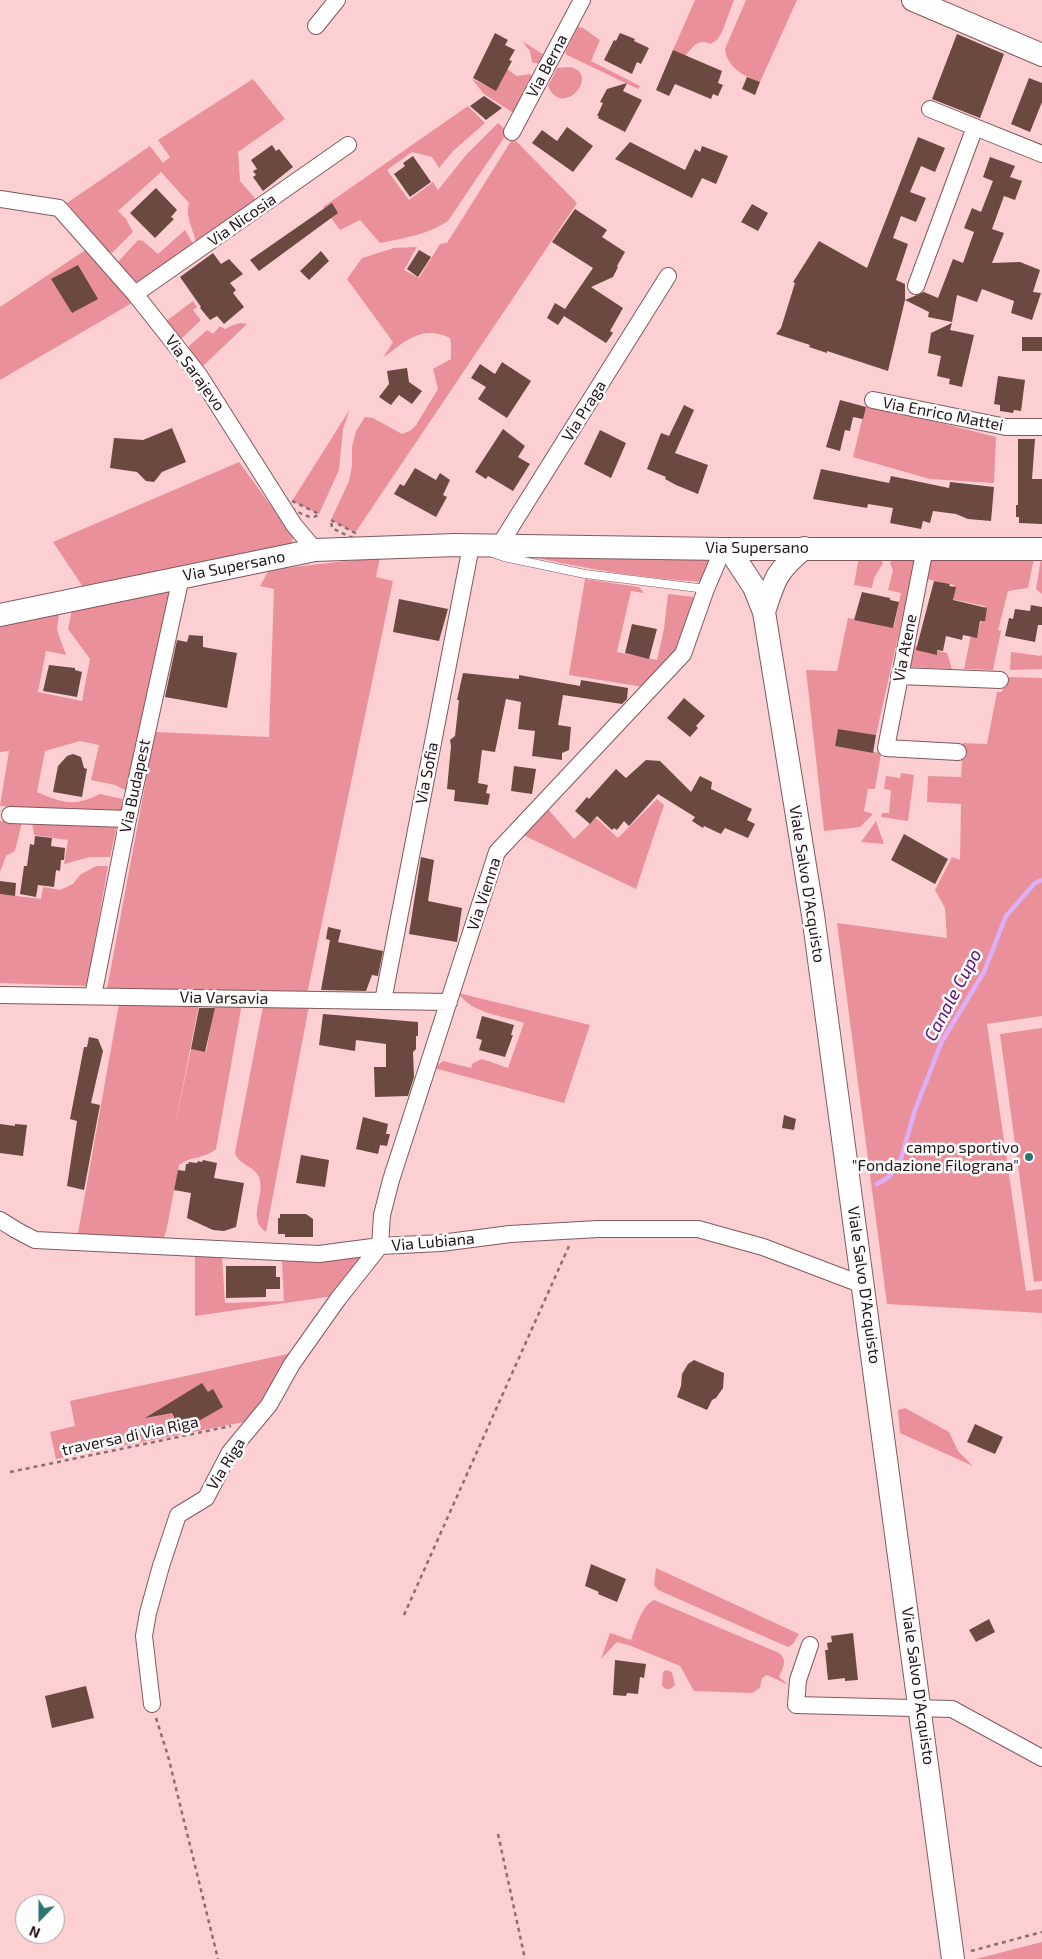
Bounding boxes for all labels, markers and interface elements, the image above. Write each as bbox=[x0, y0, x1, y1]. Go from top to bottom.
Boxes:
street label: Via Berna bbox=[522, 31, 572, 101]
street label: Via Nicosia bbox=[204, 189, 280, 251]
street label: Via Sarajevo bbox=[161, 331, 229, 415]
street label: Via Praga bbox=[558, 377, 610, 445]
street label: Via Enrico Mattei bbox=[881, 393, 1005, 435]
street label: Via Supersano bbox=[705, 538, 809, 558]
street label: Via Supersano bbox=[181, 547, 287, 585]
street label: Via Atene bbox=[889, 613, 921, 683]
street label: Via Budapest bbox=[116, 737, 154, 835]
street label: Via Sofia bbox=[412, 740, 442, 806]
street label: Viale Salvo D'Acquisto bbox=[785, 804, 829, 964]
street label: Via Vienna bbox=[463, 855, 505, 933]
water label: Canale Cupo bbox=[920, 945, 986, 1045]
street label: Via Varsavia bbox=[179, 988, 269, 1008]
place label: campo sportivo "Fondazione Filograna" bbox=[852, 1138, 1019, 1176]
marker: campo sportivo "Fondazione Filograna" bbox=[1023, 1151, 1035, 1163]
street label: Viale Salvo D'Acquisto bbox=[843, 1205, 885, 1365]
street label: Via Lubiana bbox=[391, 1229, 475, 1255]
street label: traversa di Via Riga bbox=[60, 1412, 200, 1460]
street label: Via Riga bbox=[203, 1435, 249, 1493]
street label: Viale Salvo D'Acquisto bbox=[897, 1606, 939, 1766]
north arrow bbox=[15, 1894, 65, 1944]
text: N bbox=[27, 1923, 42, 1942]

